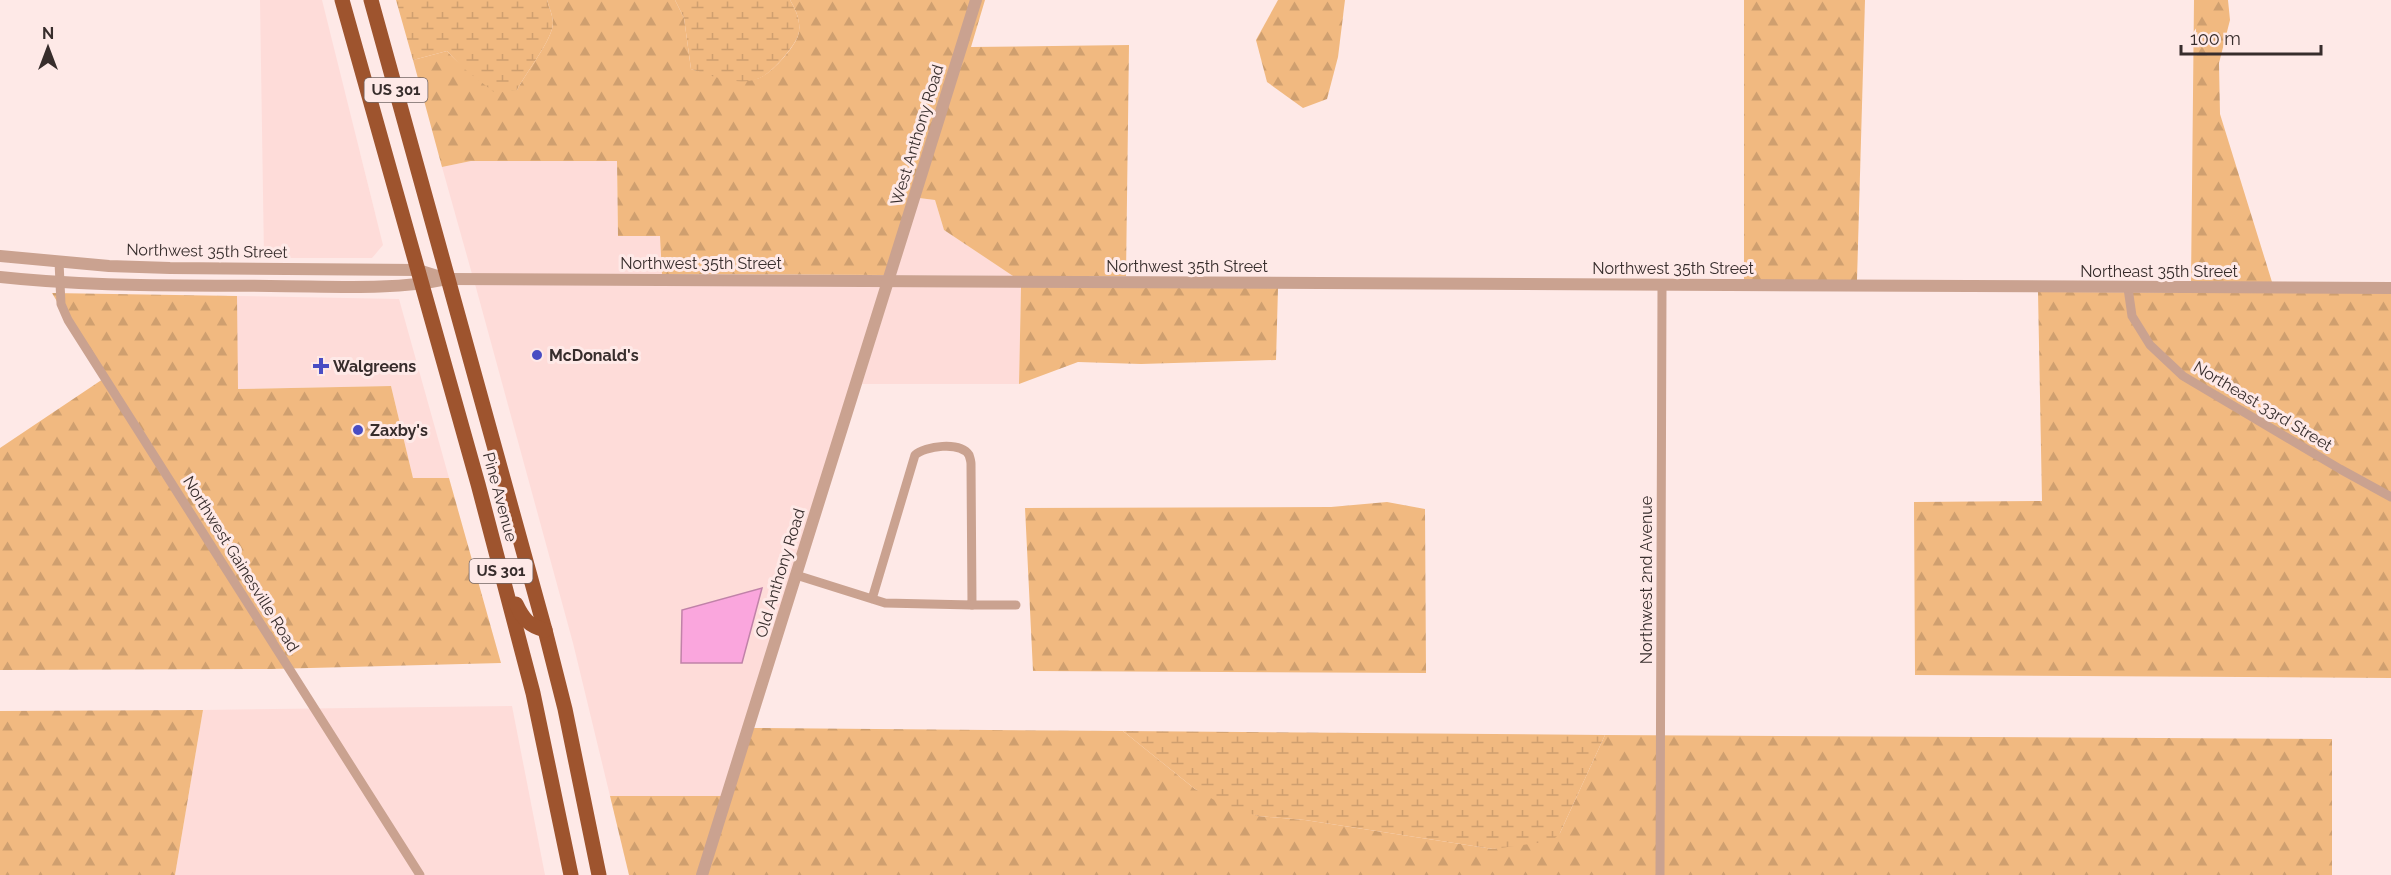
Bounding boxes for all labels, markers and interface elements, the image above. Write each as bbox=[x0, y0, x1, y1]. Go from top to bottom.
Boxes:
north arrow bbox=[18, 18, 78, 78]
scale bar bbox=[2181, 18, 2320, 56]
text: N bbox=[42, 24, 54, 43]
text: 100 m bbox=[2190, 28, 2241, 49]
street label: West Anthony Road bbox=[887, 62, 947, 208]
road number: US 301 bbox=[364, 78, 428, 102]
street label: Northwest 35th Street bbox=[126, 240, 289, 262]
street label: Northwest 35th Street bbox=[620, 254, 782, 273]
street label: Northwest 35th Street bbox=[1106, 257, 1268, 276]
street label: Northwest 35th Street bbox=[1592, 259, 1754, 278]
street label: Northeast 35th Street bbox=[2080, 262, 2238, 281]
place label: McDonald's bbox=[549, 346, 639, 365]
marker: McDonald's bbox=[530, 348, 544, 362]
place label: Walgreens bbox=[333, 357, 416, 376]
street label: Northeast 33rd Street bbox=[2190, 357, 2336, 455]
marker: Walgreens bbox=[314, 359, 328, 373]
place label: Zaxby's bbox=[370, 421, 428, 440]
marker: Zaxby's bbox=[351, 423, 365, 437]
street label: Pine Avenue bbox=[479, 450, 521, 544]
street label: Northwest Gainesville Road bbox=[179, 473, 303, 655]
street label: Northwest 2nd Avenue bbox=[1637, 496, 1656, 664]
street label: Old Anthony Road bbox=[751, 506, 809, 640]
road number: US 301 bbox=[470, 559, 532, 583]

